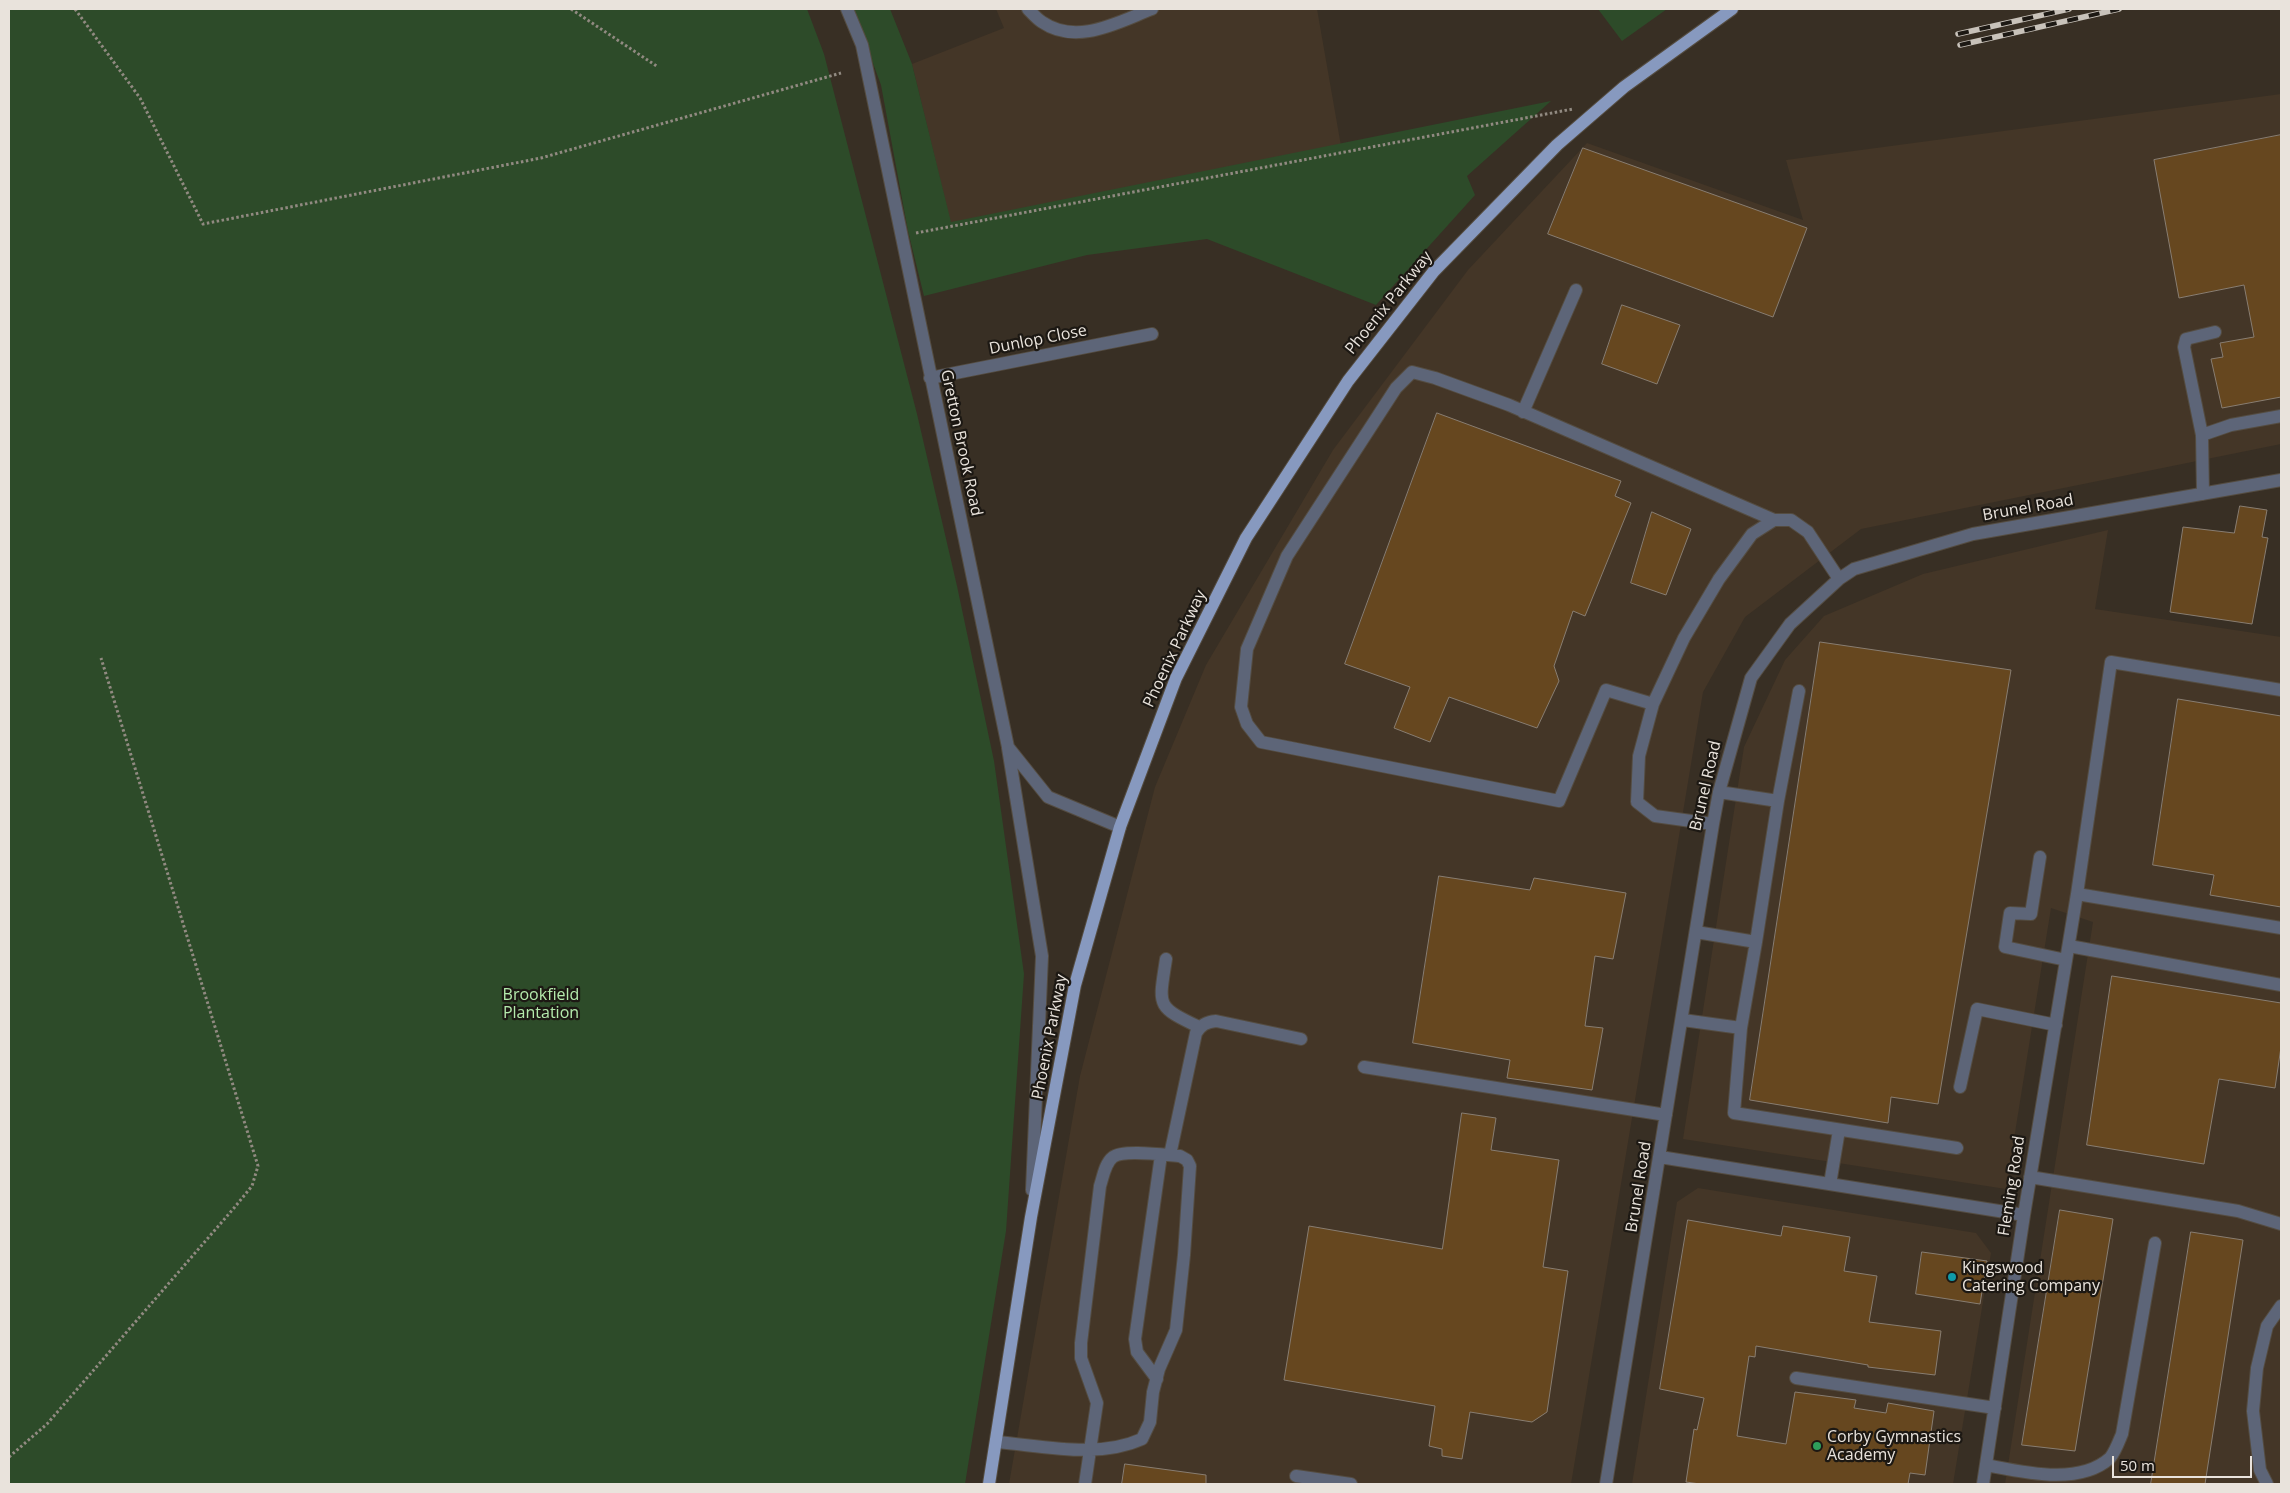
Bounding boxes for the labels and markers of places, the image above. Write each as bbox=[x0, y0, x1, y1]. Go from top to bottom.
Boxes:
place label: Kingswood Catering Company bbox=[1962, 1258, 2100, 1296]
marker: Kingswood Catering Company bbox=[1946, 1271, 1958, 1283]
place label: Corby Gymnastics Academy bbox=[1827, 1427, 1961, 1465]
marker: Corby Gymnastics Academy bbox=[1811, 1440, 1823, 1452]

